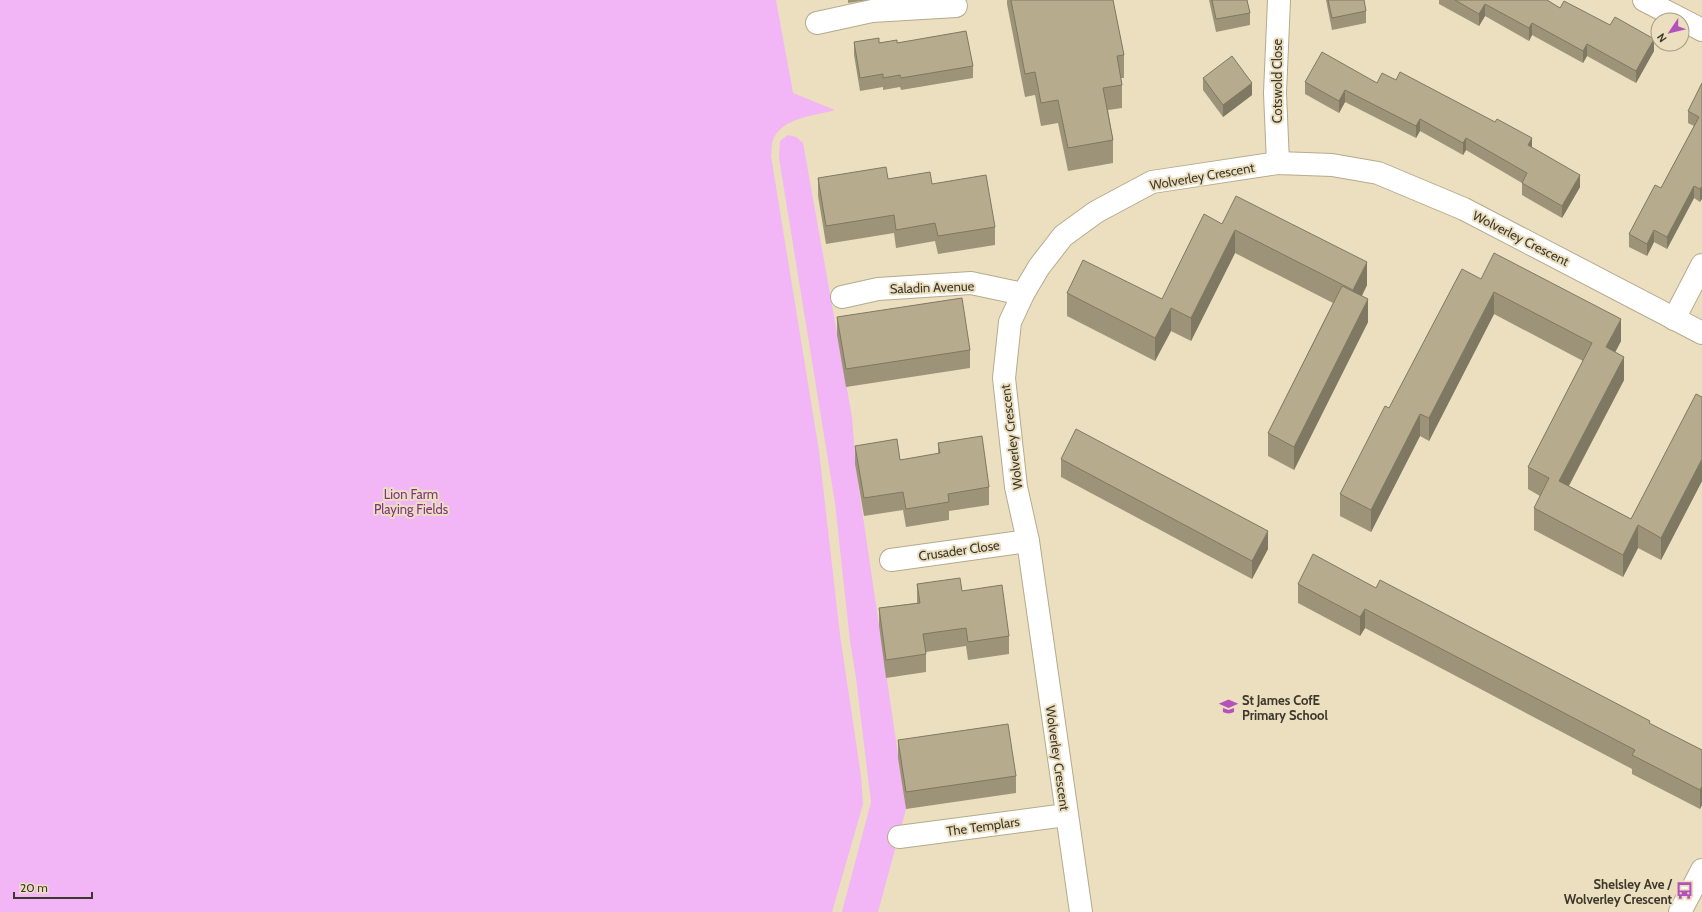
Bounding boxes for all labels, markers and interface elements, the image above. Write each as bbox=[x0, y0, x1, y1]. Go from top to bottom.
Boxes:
north arrow bbox=[1650, 12, 1690, 52]
text: N bbox=[1654, 31, 1670, 45]
street label: Cotswold Close bbox=[1269, 38, 1285, 123]
street label: Wolverley Crescent bbox=[1148, 159, 1256, 193]
street label: Wolverley Crescent bbox=[1470, 207, 1572, 269]
street label: Saladin Avenue bbox=[889, 278, 975, 296]
street label: Wolverley Crescent bbox=[997, 383, 1025, 491]
park label: Lion Farm Playing Fields bbox=[374, 486, 449, 517]
street label: Crusader Close bbox=[918, 536, 1001, 564]
place label: St James CofE Primary School bbox=[1242, 692, 1328, 723]
school or university icon: St James CofE Primary School bbox=[1219, 697, 1239, 717]
street label: Wolverley Crescent bbox=[1043, 704, 1073, 812]
street label: The Templars bbox=[946, 813, 1021, 839]
scale bar bbox=[14, 874, 92, 900]
place label: Shelsley Ave / Wolverley Crescent bbox=[1564, 876, 1673, 907]
text: 20 m bbox=[20, 880, 48, 895]
bus stop icon: Shelsley Ave / Wolverley Crescent bbox=[1675, 881, 1695, 901]

